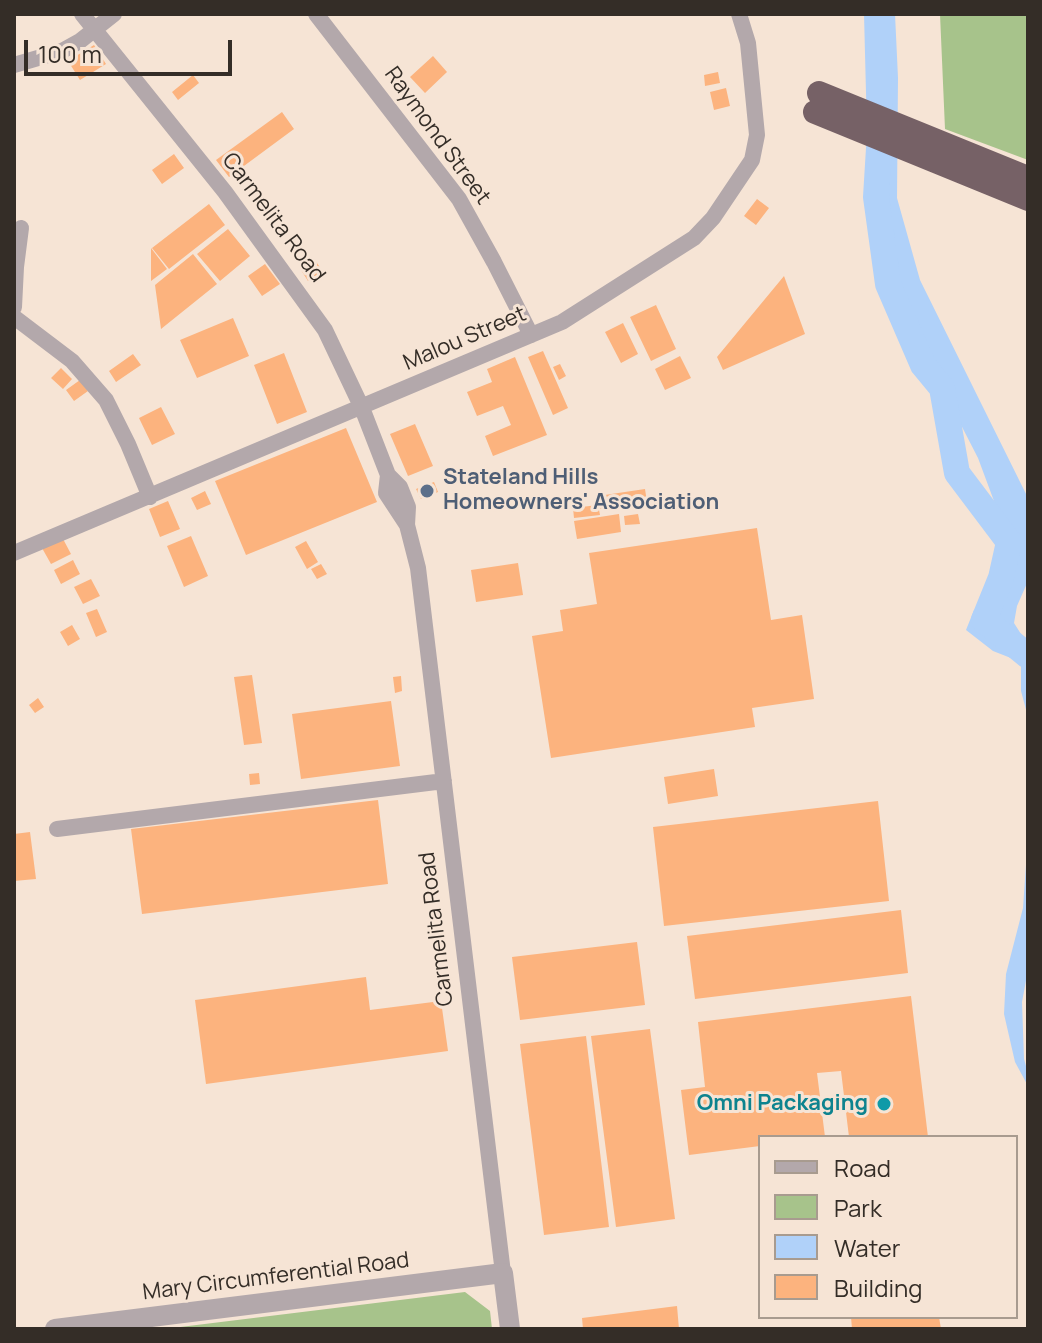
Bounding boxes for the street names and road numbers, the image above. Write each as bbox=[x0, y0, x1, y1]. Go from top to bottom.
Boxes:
street label: Raymond Street bbox=[378, 62, 496, 210]
street label: Carmelita Road bbox=[216, 148, 330, 288]
street label: Malou Street bbox=[400, 301, 530, 377]
street label: Carmelita Road bbox=[414, 850, 460, 1008]
street label: Mary Circumferential Road bbox=[141, 1248, 411, 1306]

